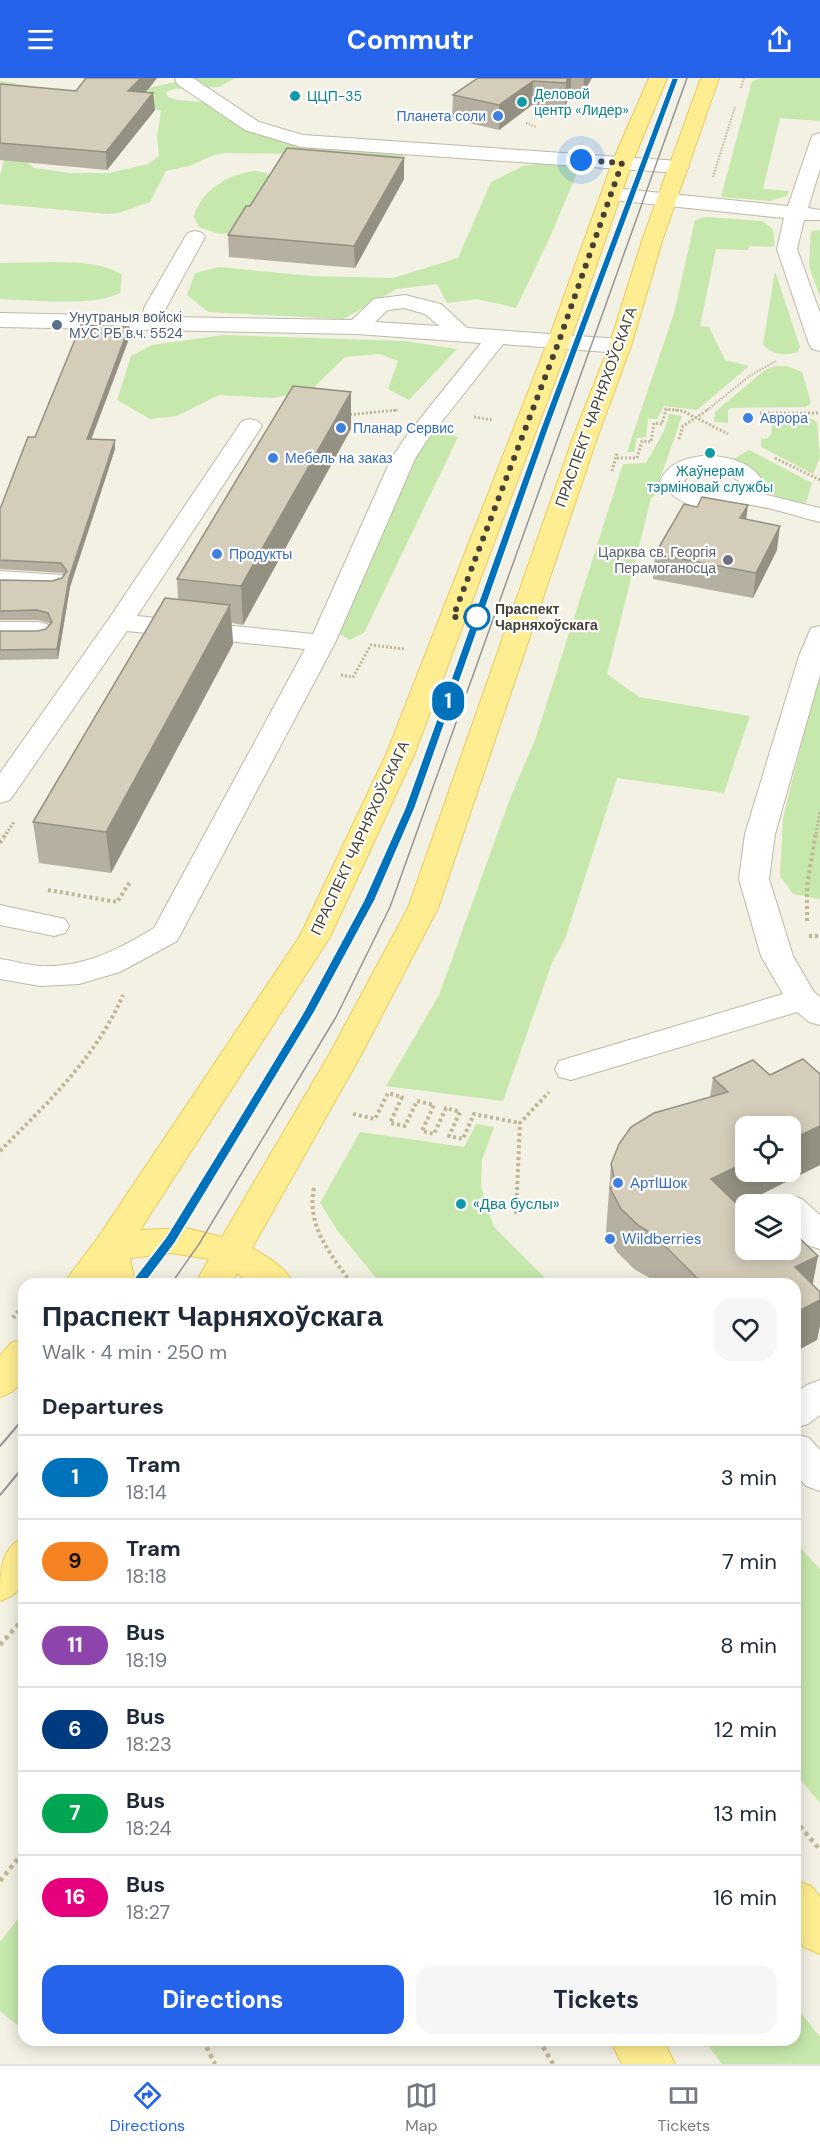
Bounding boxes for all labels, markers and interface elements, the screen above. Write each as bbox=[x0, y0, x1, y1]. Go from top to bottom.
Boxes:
text: Commutr bbox=[347, 22, 473, 57]
icon: menu bbox=[24, 23, 57, 56]
icon: share bbox=[763, 23, 796, 56]
place label: Деловой центр «Лидер» bbox=[534, 85, 629, 119]
place label: ЦЦП-35 bbox=[307, 87, 362, 105]
marker: ЦЦП-35 bbox=[288, 89, 302, 103]
marker: Деловой центр «Лидер» bbox=[515, 95, 529, 109]
place label: Планета соли bbox=[397, 107, 486, 125]
marker: Планета соли bbox=[491, 109, 505, 123]
your location bbox=[566, 145, 596, 175]
street label: ПРАСПЕКТ ЧАРНЯХОЎСКАГА bbox=[550, 304, 642, 510]
place label: Унутраныя войскі МУС РБ в.ч. 5524 bbox=[69, 308, 183, 342]
marker: Унутраныя войскі МУС РБ в.ч. 5524 bbox=[50, 318, 64, 332]
place label: Аврора bbox=[760, 409, 808, 427]
marker: Аврора bbox=[741, 411, 755, 425]
place label: Планар Сервис bbox=[353, 419, 454, 437]
marker: Планар Сервис bbox=[334, 421, 348, 435]
marker: Жаўнерам тэрміновай службы bbox=[703, 446, 717, 460]
place label: Мебель на заказ bbox=[285, 449, 393, 467]
marker: Мебель на заказ bbox=[266, 451, 280, 465]
place label: Жаўнерам тэрміновай службы bbox=[647, 462, 773, 496]
place label: Царква св. Георгія Перамоганосца bbox=[598, 543, 716, 577]
place label: Продукты bbox=[229, 545, 292, 563]
marker: Продукты bbox=[210, 547, 224, 561]
marker: Царква св. Георгія Перамоганосца bbox=[721, 553, 735, 567]
place label: Праспект Чарняхоўскага bbox=[495, 600, 598, 634]
marker: Праспект Чарняхоўскага bbox=[464, 604, 490, 630]
line badge: 1 bbox=[428, 682, 468, 720]
text: 1 bbox=[444, 687, 452, 715]
street label: ПРАСПЕКТ ЧАРНЯХОЎСКАГА bbox=[306, 738, 414, 938]
map controls bbox=[735, 1116, 801, 1260]
button: locate bbox=[735, 1116, 801, 1182]
place label: АртIШок bbox=[630, 1173, 687, 1193]
marker: АртIШок bbox=[611, 1176, 625, 1190]
place label: «Два буслы» bbox=[473, 1194, 560, 1214]
button: layers bbox=[735, 1194, 801, 1260]
marker: «Два буслы» bbox=[454, 1197, 468, 1211]
place label: Wildberries bbox=[622, 1229, 702, 1249]
marker: Wildberries bbox=[603, 1232, 617, 1246]
text: Праспект Чарняхоўскага bbox=[42, 1298, 383, 1335]
button: heart bbox=[714, 1298, 777, 1361]
text: Walk · 4 min · 250 m bbox=[42, 1339, 227, 1365]
text: Departures bbox=[42, 1392, 164, 1421]
text: Tram bbox=[126, 1450, 181, 1479]
text: 1 bbox=[71, 1463, 79, 1491]
text: 3 min bbox=[721, 1463, 777, 1492]
text: 18:14 bbox=[126, 1479, 167, 1505]
text: Tram bbox=[126, 1534, 181, 1563]
text: 9 bbox=[68, 1547, 82, 1575]
text: 7 min bbox=[722, 1547, 777, 1576]
text: 18:18 bbox=[126, 1563, 167, 1589]
text: Bus bbox=[126, 1618, 165, 1647]
text: 11 bbox=[67, 1631, 83, 1659]
text: 8 min bbox=[720, 1631, 777, 1660]
text: 18:19 bbox=[126, 1647, 167, 1673]
text: Bus bbox=[126, 1702, 165, 1731]
text: 6 bbox=[68, 1715, 82, 1743]
text: 12 min bbox=[714, 1715, 777, 1744]
text: 18:23 bbox=[126, 1731, 172, 1757]
text: Bus bbox=[126, 1786, 165, 1815]
text: 7 bbox=[69, 1799, 81, 1827]
text: 13 min bbox=[714, 1799, 777, 1828]
text: 18:24 bbox=[126, 1815, 172, 1841]
text: Bus bbox=[126, 1870, 165, 1899]
text: 16 bbox=[65, 1883, 85, 1911]
text: 16 min bbox=[713, 1883, 777, 1912]
text: 18:27 bbox=[126, 1899, 170, 1925]
button: Directions bbox=[42, 1965, 404, 2034]
button: Tickets bbox=[416, 1965, 777, 2034]
tab: Directions bbox=[110, 2079, 185, 2136]
tab: Map bbox=[405, 2079, 438, 2136]
tab: Tickets bbox=[658, 2079, 710, 2136]

